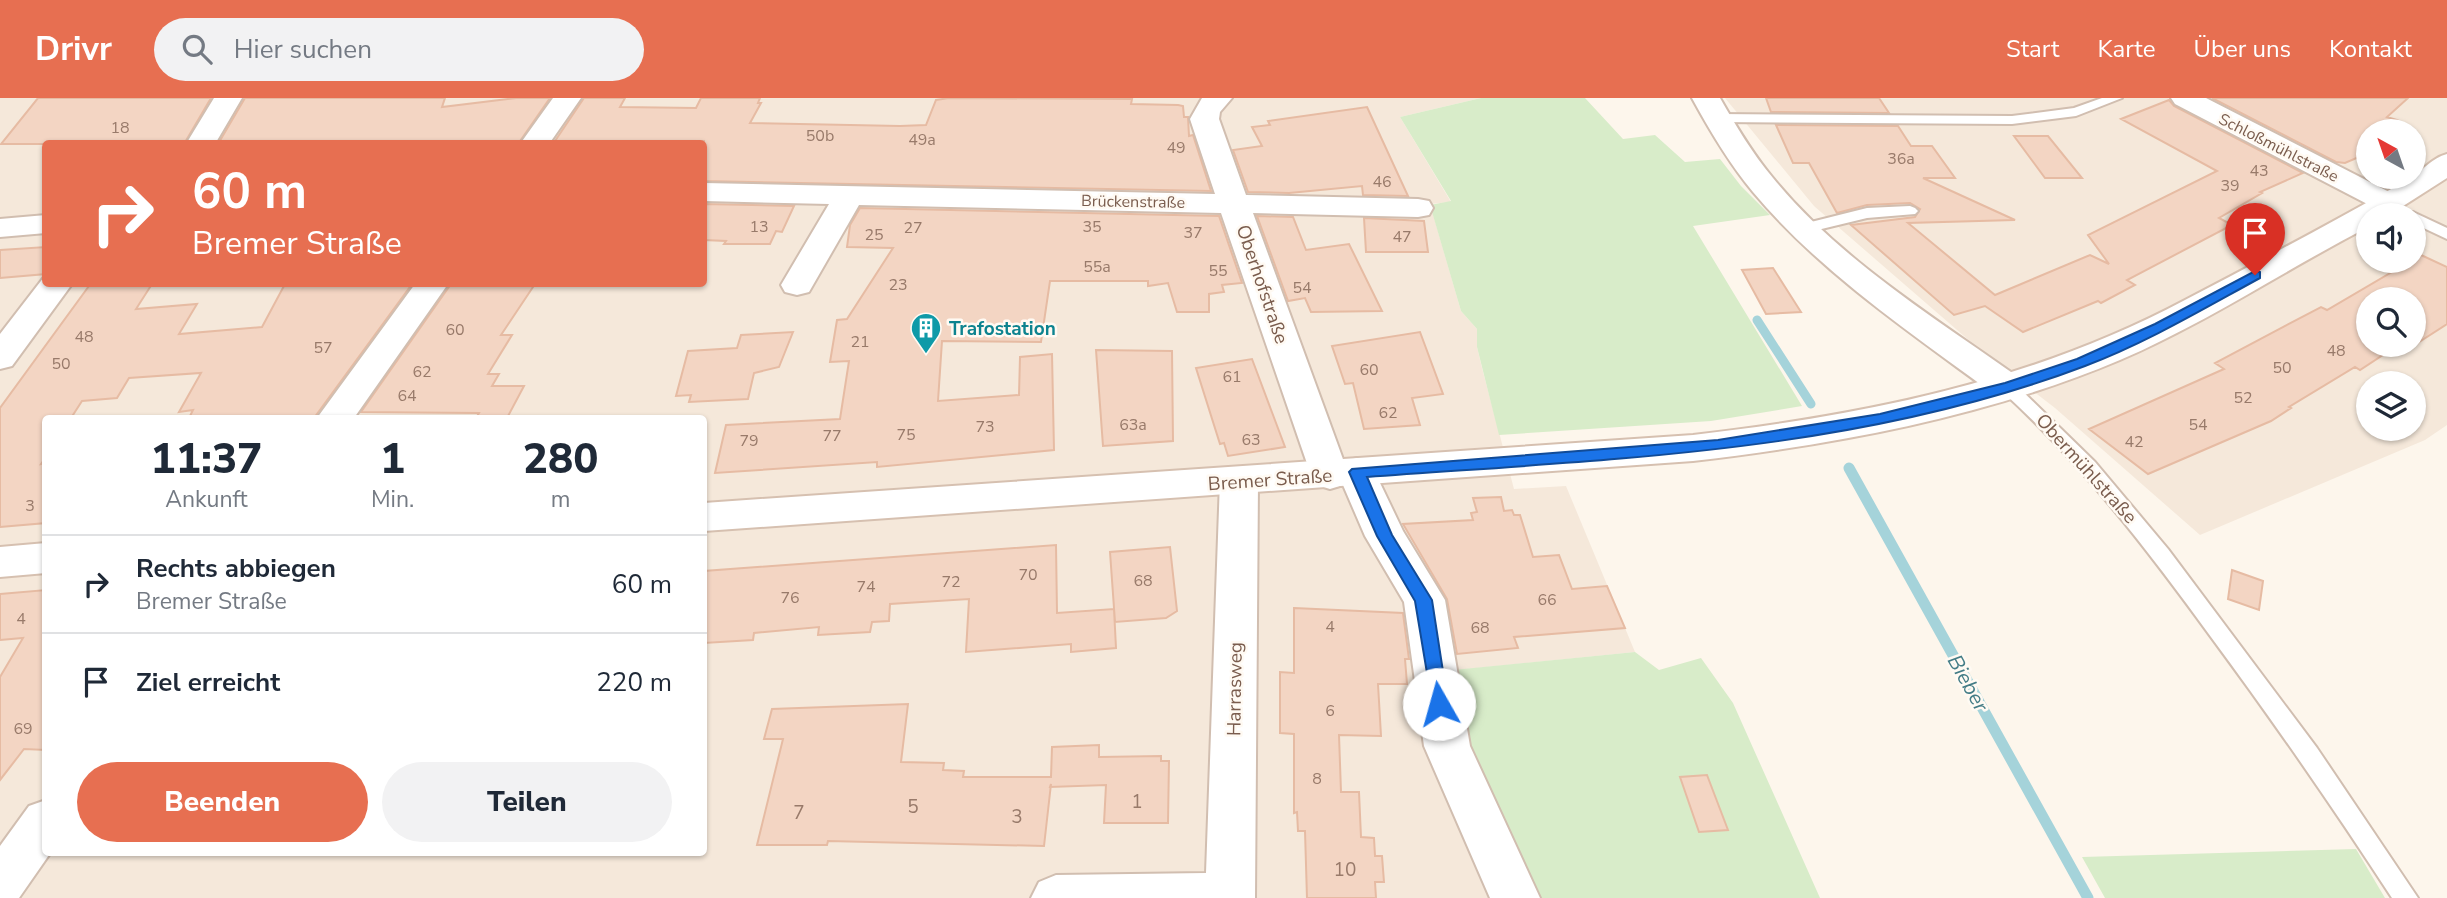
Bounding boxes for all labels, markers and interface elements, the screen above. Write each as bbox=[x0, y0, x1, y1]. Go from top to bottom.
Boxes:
search box bbox=[154, 18, 644, 81]
text: Drivr bbox=[35, 27, 112, 72]
icon: search bbox=[178, 30, 216, 68]
text: Hier suchen bbox=[234, 32, 372, 67]
text: Start bbox=[2006, 33, 2059, 65]
text: Karte bbox=[2097, 33, 2155, 65]
text: Über uns bbox=[2193, 33, 2291, 65]
text: Kontakt bbox=[2329, 33, 2412, 65]
street label: Schloßmühlstraße bbox=[2215, 108, 2342, 188]
house number: 18 bbox=[110, 117, 130, 139]
north arrow bbox=[2356, 119, 2426, 189]
map controls bbox=[2356, 119, 2426, 441]
house number: 50b bbox=[806, 125, 834, 147]
house number: 49a bbox=[908, 129, 936, 151]
house number: 49 bbox=[1166, 137, 1186, 159]
house number: 36a bbox=[1887, 148, 1915, 170]
text: 60 m bbox=[192, 158, 307, 225]
house number: 43 bbox=[2249, 160, 2269, 182]
icon: right bbox=[77, 168, 168, 259]
house number: 46 bbox=[1372, 171, 1392, 193]
house number: 39 bbox=[2220, 175, 2240, 197]
street label: Brückenstraße bbox=[1081, 190, 1185, 214]
pin bbox=[2225, 203, 2285, 275]
button: sound bbox=[2356, 203, 2426, 273]
icon: arrive bbox=[2236, 214, 2274, 252]
house number: 13 bbox=[749, 216, 769, 238]
house number: 35 bbox=[1082, 216, 1102, 238]
house number: 27 bbox=[903, 217, 923, 239]
street label: Oberhofstraße bbox=[1230, 221, 1295, 347]
text: Bremer Straße bbox=[192, 222, 402, 265]
house number: 37 bbox=[1183, 222, 1203, 244]
house number: 25 bbox=[864, 224, 884, 246]
house number: 47 bbox=[1392, 226, 1412, 248]
house number: 55a bbox=[1083, 256, 1111, 278]
house number: 55 bbox=[1208, 260, 1228, 282]
house number: 23 bbox=[888, 274, 908, 296]
house number: 54 bbox=[1292, 277, 1312, 299]
button: search bbox=[2356, 287, 2426, 357]
building icon: Trafostation bbox=[909, 311, 943, 355]
place label: Trafostation bbox=[949, 316, 1056, 342]
house number: 60 bbox=[445, 319, 465, 341]
house number: 48 bbox=[74, 326, 94, 348]
house number: 21 bbox=[850, 331, 870, 353]
house number: 57 bbox=[313, 337, 333, 359]
house number: 48 bbox=[2326, 340, 2346, 362]
house number: 50 bbox=[51, 353, 71, 375]
house number: 50 bbox=[2272, 357, 2292, 379]
house number: 60 bbox=[1359, 359, 1379, 381]
house number: 62 bbox=[412, 361, 432, 383]
house number: 61 bbox=[1222, 366, 1242, 388]
button: layers bbox=[2356, 371, 2426, 441]
house number: 64 bbox=[397, 385, 417, 407]
house number: 52 bbox=[2233, 387, 2253, 409]
house number: 62 bbox=[1378, 402, 1398, 424]
street label: Obermühlstraße bbox=[2030, 408, 2143, 529]
house number: 63a bbox=[1119, 414, 1147, 436]
house number: 54 bbox=[2188, 414, 2208, 436]
house number: 73 bbox=[975, 416, 995, 438]
house number: 75 bbox=[896, 424, 916, 446]
house number: 77 bbox=[822, 425, 842, 447]
house number: 63 bbox=[1241, 429, 1261, 451]
house number: 79 bbox=[739, 430, 759, 452]
text: 11:37 bbox=[151, 431, 262, 488]
text: 1 bbox=[380, 431, 405, 488]
text: 280 bbox=[523, 431, 598, 488]
house number: 42 bbox=[2124, 431, 2144, 453]
street label: Bremer Straße bbox=[1207, 463, 1333, 497]
text: Ankunft bbox=[165, 484, 248, 515]
text: Min. bbox=[371, 484, 414, 515]
text: m bbox=[551, 484, 570, 515]
house number: 3 bbox=[25, 495, 35, 517]
text: Rechts abbiegen bbox=[136, 551, 336, 586]
house number: 70 bbox=[1018, 564, 1038, 586]
icon: right bbox=[77, 565, 115, 603]
text: 60 m bbox=[612, 567, 672, 602]
house number: 68 bbox=[1133, 570, 1153, 592]
house number: 72 bbox=[941, 571, 961, 593]
house number: 74 bbox=[856, 576, 876, 598]
text: Bremer Straße bbox=[136, 586, 287, 617]
house number: 76 bbox=[780, 587, 800, 609]
house number: 66 bbox=[1537, 589, 1557, 611]
house number: 4 bbox=[16, 608, 26, 630]
house number: 4 bbox=[1325, 616, 1335, 638]
house number: 68 bbox=[1470, 617, 1490, 639]
street label: Harrasweg bbox=[1221, 642, 1249, 736]
water label: Bieber bbox=[1941, 649, 1995, 717]
icon: arrive bbox=[77, 663, 115, 701]
text: Ziel erreicht bbox=[136, 665, 280, 700]
text: 220 m bbox=[596, 665, 672, 700]
position arrow bbox=[1402, 667, 1476, 741]
house number: 6 bbox=[1325, 700, 1335, 722]
house number: 69 bbox=[13, 718, 33, 740]
button: Beenden bbox=[77, 762, 368, 842]
button: Teilen bbox=[382, 762, 672, 842]
house number: 8 bbox=[1312, 768, 1322, 790]
house number: 1 bbox=[1131, 789, 1143, 815]
house number: 5 bbox=[907, 794, 919, 820]
house number: 7 bbox=[793, 800, 805, 826]
house number: 3 bbox=[1011, 804, 1023, 830]
house number: 10 bbox=[1334, 857, 1356, 883]

